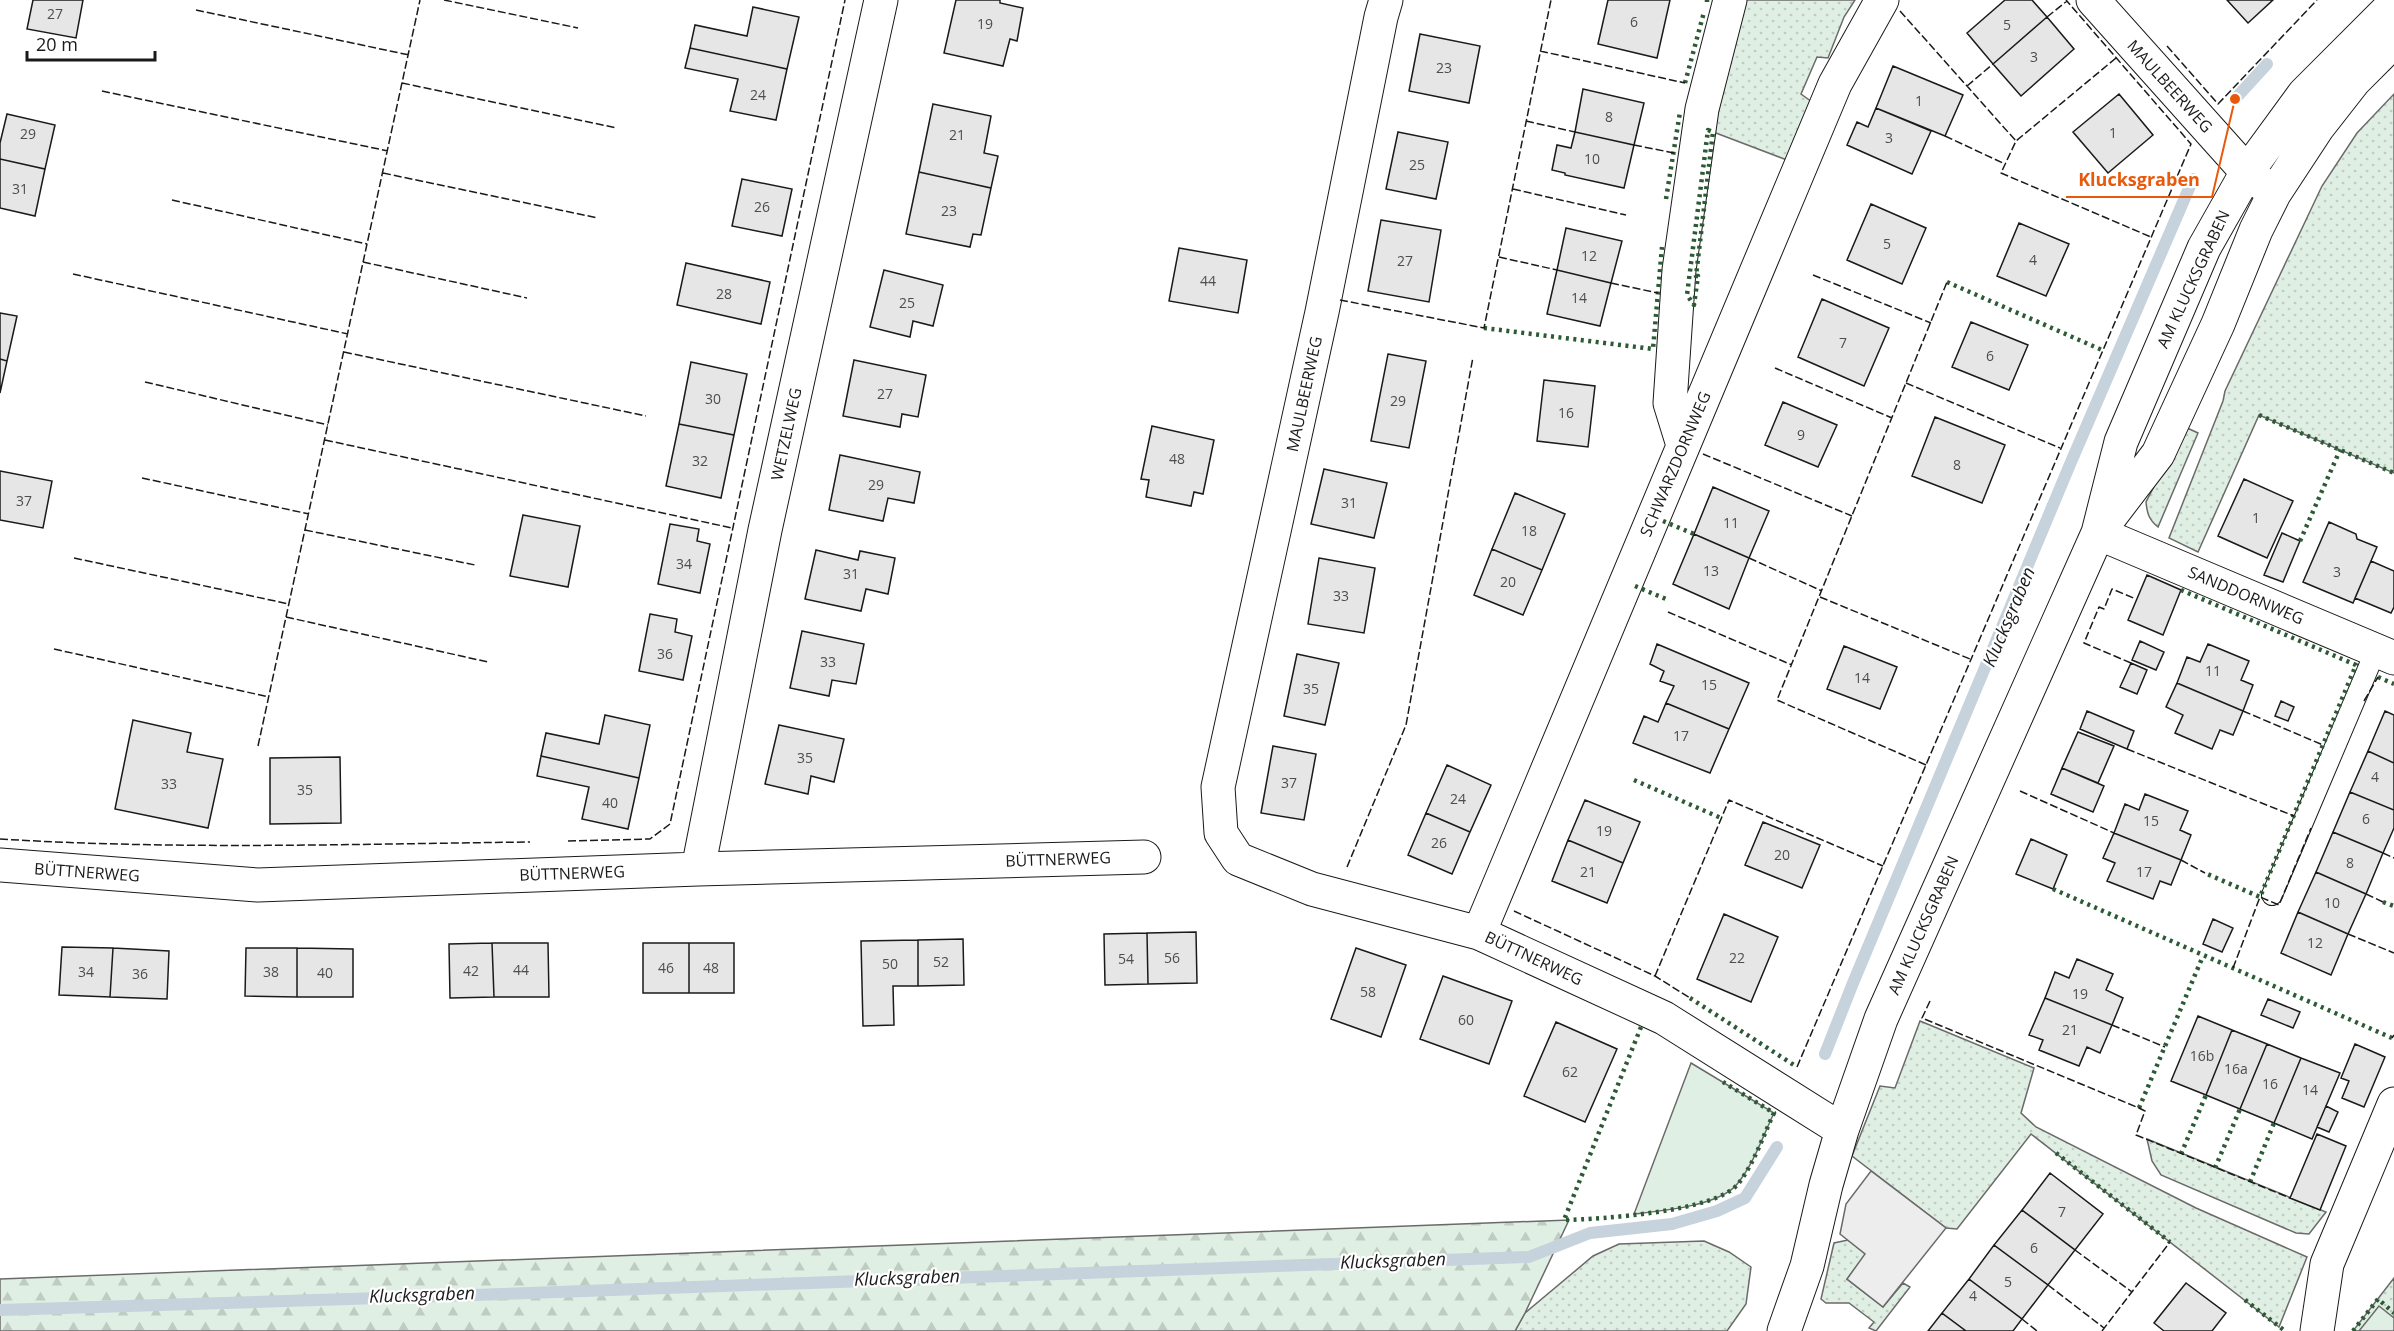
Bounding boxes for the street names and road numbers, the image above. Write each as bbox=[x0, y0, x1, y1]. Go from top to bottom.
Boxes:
street label: MAULBEERWEG bbox=[2122, 35, 2218, 137]
street label: AM KLUCKSGRABEN bbox=[2151, 206, 2235, 352]
street label: MAULBEERWEG bbox=[1281, 334, 1327, 454]
street label: WETZELWEG bbox=[765, 386, 807, 482]
street label: SCHWARZDORNWEG bbox=[1634, 388, 1716, 540]
street label: SANDDORNWEG bbox=[2185, 561, 2307, 629]
street label: BÜTTNERWEG bbox=[1005, 846, 1111, 872]
street label: AM KLUCKSGRABEN bbox=[1882, 852, 1964, 998]
street label: BÜTTNERWEG bbox=[33, 857, 141, 887]
street label: BÜTTNERWEG bbox=[519, 860, 625, 886]
street label: BÜTTNERWEG bbox=[1481, 926, 1587, 990]

